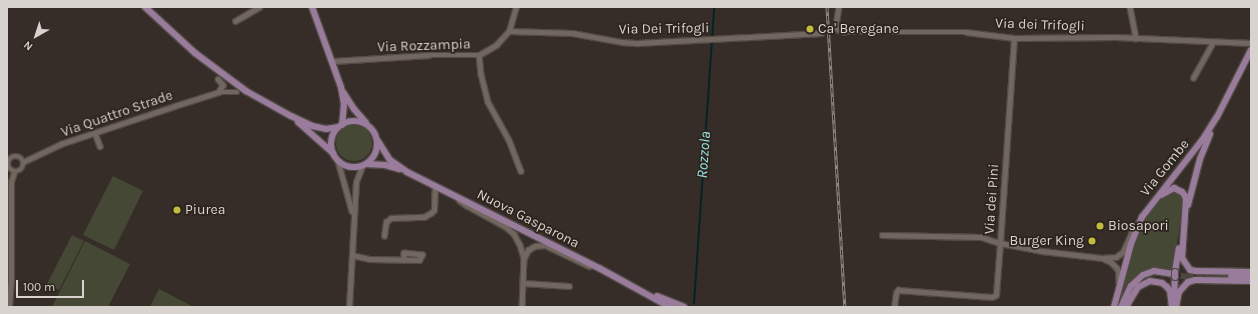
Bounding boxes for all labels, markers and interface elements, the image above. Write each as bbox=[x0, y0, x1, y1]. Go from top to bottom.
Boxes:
street label: Via dei Trifogli bbox=[995, 15, 1085, 35]
north arrow bbox=[16, 16, 56, 56]
street label: Via Dei Trifogli bbox=[619, 20, 709, 38]
place label: Ca' Beregane bbox=[818, 21, 899, 37]
marker: Ca' Beregane bbox=[805, 24, 815, 34]
street label: Via Rozzampia bbox=[377, 36, 471, 56]
text: N bbox=[21, 38, 35, 53]
street label: Via Quattro Strade bbox=[59, 87, 175, 141]
water label: Rozzola bbox=[693, 131, 715, 179]
street label: Via Gombe bbox=[1137, 136, 1193, 200]
street label: Via dei Pini bbox=[981, 163, 1003, 235]
street label: Nuova Gasparona bbox=[474, 186, 582, 252]
place label: Piurea bbox=[185, 202, 225, 218]
marker: Piurea bbox=[172, 205, 182, 215]
place label: Biosapori bbox=[1108, 218, 1169, 234]
marker: Biosapori bbox=[1095, 221, 1105, 231]
place label: Burger King bbox=[1009, 233, 1084, 249]
marker: Burger King bbox=[1087, 236, 1097, 246]
scale bar bbox=[18, 272, 86, 298]
text: 100 m bbox=[23, 280, 55, 294]

